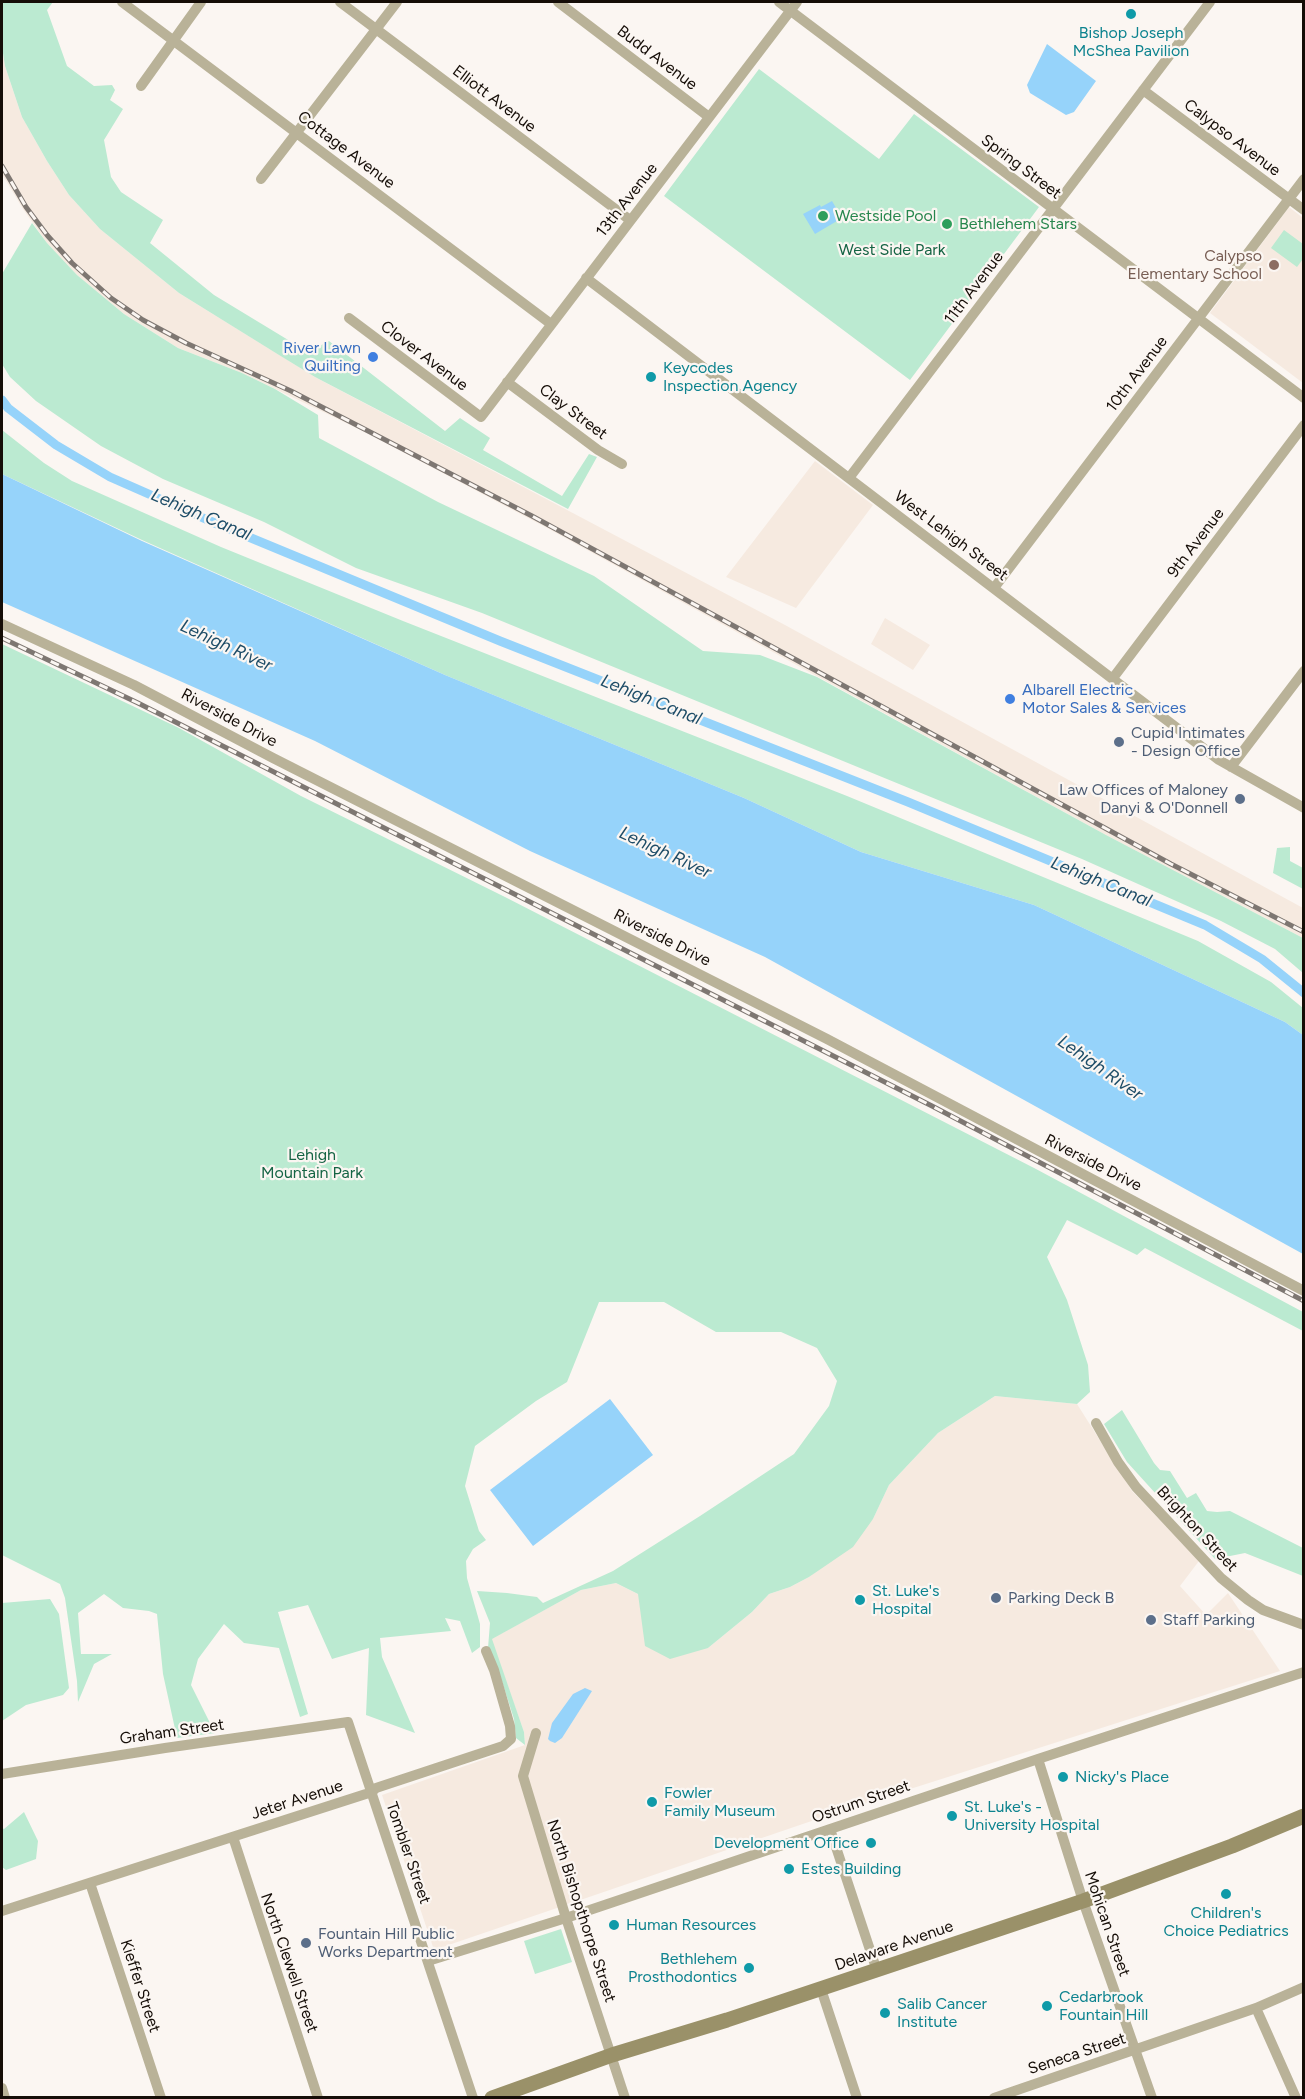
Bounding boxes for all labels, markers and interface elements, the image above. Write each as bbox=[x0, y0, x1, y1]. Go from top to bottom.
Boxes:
marker: Bishop Joseph McShea Pavilion bbox=[1124, 7, 1138, 21]
street label: Budd Avenue bbox=[613, 22, 701, 94]
place label: Bishop Joseph McShea Pavilion bbox=[1073, 23, 1189, 61]
street label: Elliott Avenue bbox=[448, 61, 540, 137]
street label: Calypso Avenue bbox=[1180, 95, 1284, 181]
street label: Cottage Avenue bbox=[293, 107, 399, 193]
street label: Spring Street bbox=[977, 131, 1065, 203]
street label: 13th Avenue bbox=[592, 159, 662, 241]
place label: Westside Pool bbox=[835, 206, 936, 226]
marker: Westside Pool bbox=[816, 209, 830, 223]
place label: Bethlehem Stars bbox=[959, 214, 1077, 234]
marker: Bethlehem Stars bbox=[940, 217, 954, 231]
park label: West Side Park bbox=[839, 240, 945, 260]
place label: Calypso Elementary School bbox=[1128, 246, 1262, 284]
street label: 11th Avenue bbox=[940, 248, 1008, 328]
marker: Calypso Elementary School bbox=[1267, 258, 1281, 272]
street label: Clover Avenue bbox=[377, 317, 471, 395]
street label: 10th Avenue bbox=[1102, 332, 1172, 416]
place label: River Lawn Quilting bbox=[283, 338, 361, 376]
marker: River Lawn Quilting bbox=[366, 350, 380, 364]
place label: Keycodes Inspection Agency bbox=[663, 358, 797, 396]
marker: Keycodes Inspection Agency bbox=[644, 370, 658, 384]
street label: Clay Street bbox=[535, 380, 611, 444]
water label: Lehigh Canal bbox=[148, 484, 254, 546]
street label: West Lehigh Street bbox=[890, 487, 1012, 585]
street label: 9th Avenue bbox=[1164, 504, 1228, 582]
water label: Lehigh River bbox=[177, 615, 275, 677]
water label: Lehigh Canal bbox=[598, 670, 704, 730]
place label: Albarell Electric Motor Sales & Services bbox=[1022, 680, 1186, 718]
street label: Riverside Drive bbox=[178, 685, 280, 751]
marker: Albarell Electric Motor Sales & Services bbox=[1003, 692, 1017, 706]
place label: Cupid Intimates - Design Office bbox=[1131, 723, 1245, 761]
marker: Cupid Intimates - Design Office bbox=[1112, 735, 1126, 749]
place label: Law Offices of Maloney Danyi & O'Donnell bbox=[1059, 780, 1228, 818]
marker: Law Offices of Maloney Danyi & O'Donnell bbox=[1233, 792, 1247, 806]
water label: Lehigh River bbox=[616, 822, 714, 884]
water label: Lehigh Canal bbox=[1048, 852, 1154, 912]
street label: Riverside Drive bbox=[610, 905, 714, 971]
water label: Lehigh River bbox=[1053, 1031, 1147, 1105]
street label: Riverside Drive bbox=[1041, 1130, 1145, 1196]
park label: Lehigh Mountain Park bbox=[261, 1145, 363, 1183]
street label: Brighton Street bbox=[1152, 1482, 1242, 1576]
place label: St. Luke's Hospital bbox=[872, 1581, 939, 1619]
place label: Parking Deck B bbox=[1008, 1588, 1114, 1608]
marker: Parking Deck B bbox=[989, 1591, 1003, 1605]
marker: St. Luke's Hospital bbox=[853, 1593, 867, 1607]
place label: Staff Parking bbox=[1163, 1610, 1255, 1630]
marker: Staff Parking bbox=[1144, 1613, 1158, 1627]
street label: Graham Street bbox=[119, 1715, 225, 1749]
place label: Nicky's Place bbox=[1075, 1767, 1169, 1787]
marker: Nicky's Place bbox=[1056, 1770, 1070, 1784]
street label: Jeter Avenue bbox=[249, 1776, 345, 1824]
street label: Ostrum Street bbox=[809, 1776, 913, 1828]
place label: Fowler Family Museum bbox=[664, 1783, 775, 1821]
marker: Fowler Family Museum bbox=[645, 1795, 659, 1809]
place label: St. Luke's - University Hospital bbox=[964, 1797, 1099, 1835]
street label: Tombler Street bbox=[382, 1800, 434, 1906]
marker: St. Luke's - University Hospital bbox=[945, 1809, 959, 1823]
street label: North Bishopthorpe Street bbox=[542, 1817, 620, 2005]
place label: Development Office bbox=[714, 1833, 859, 1853]
marker: Development Office bbox=[864, 1836, 878, 1850]
place label: Estes Building bbox=[801, 1859, 901, 1879]
marker: Estes Building bbox=[782, 1862, 796, 1876]
street label: Mohican Street bbox=[1080, 1869, 1134, 1979]
marker: Children's Choice Pediatrics bbox=[1219, 1887, 1233, 1901]
street label: North Clewell Street bbox=[256, 1891, 322, 2035]
place label: Children's Choice Pediatrics bbox=[1163, 1903, 1289, 1941]
place label: Human Resources bbox=[626, 1915, 756, 1935]
street label: Delaware Avenue bbox=[832, 1917, 956, 1975]
marker: Human Resources bbox=[607, 1918, 621, 1932]
place label: Fountain Hill Public Works Department bbox=[318, 1924, 455, 1962]
marker: Fountain Hill Public Works Department bbox=[299, 1936, 313, 1950]
street label: Kieffer Street bbox=[116, 1937, 164, 2035]
place label: Bethlehem Prosthodontics bbox=[628, 1949, 737, 1987]
marker: Bethlehem Prosthodontics bbox=[742, 1961, 756, 1975]
place label: Cedarbrook Fountain Hill bbox=[1059, 1987, 1148, 2025]
place label: Salib Cancer Institute bbox=[897, 1994, 987, 2032]
marker: Cedarbrook Fountain Hill bbox=[1040, 1999, 1054, 2013]
marker: Salib Cancer Institute bbox=[878, 2006, 892, 2020]
street label: Seneca Street bbox=[1026, 2029, 1128, 2079]

